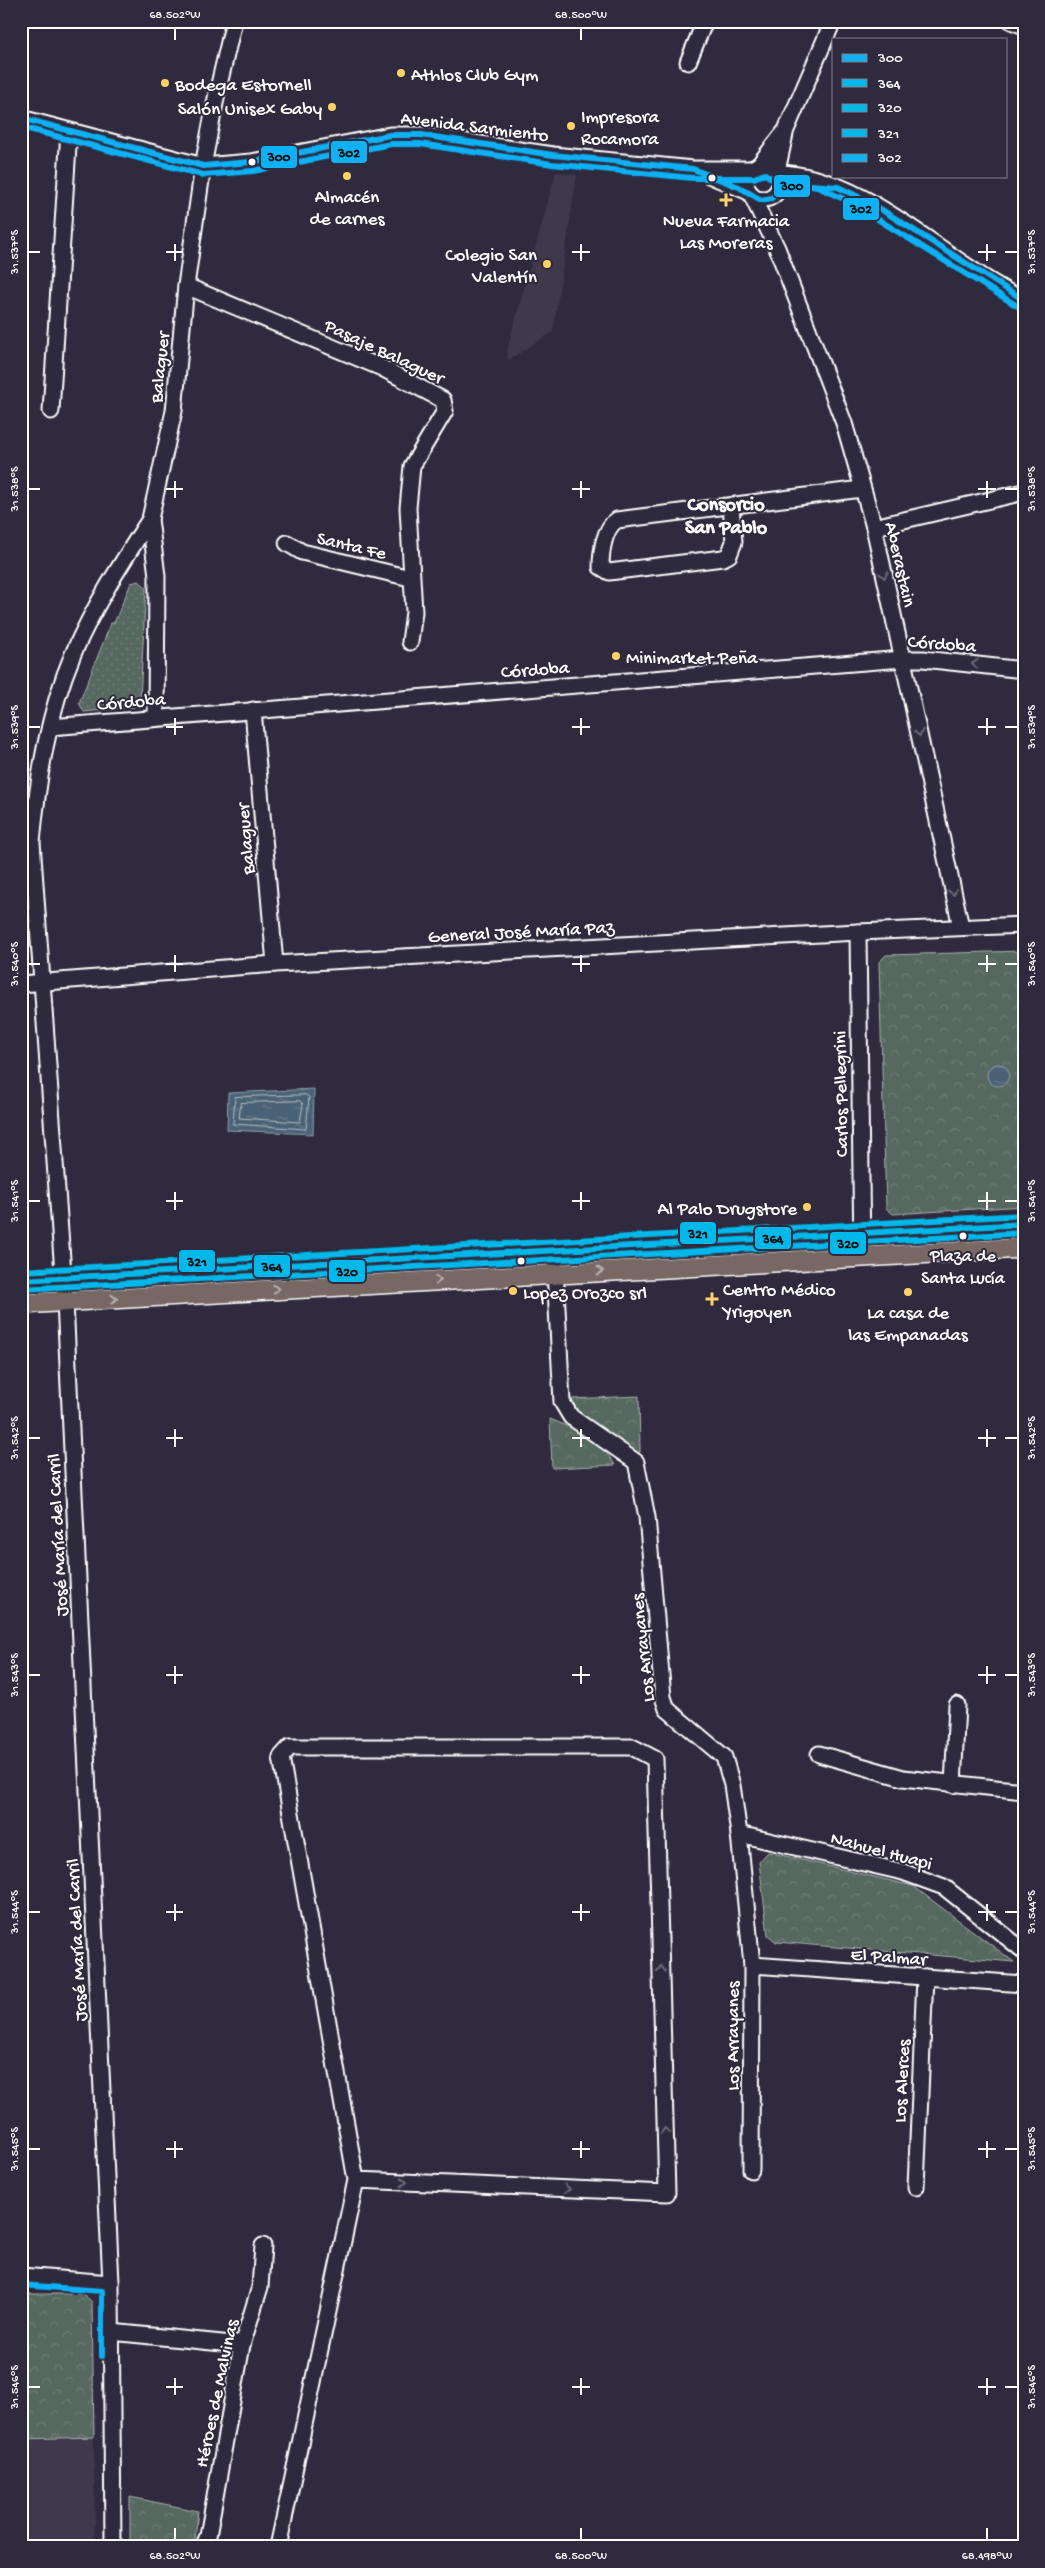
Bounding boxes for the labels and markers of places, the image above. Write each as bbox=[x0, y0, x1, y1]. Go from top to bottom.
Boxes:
place label: Athlos Club Gym bbox=[411, 65, 539, 88]
marker: Athlos Club Gym bbox=[395, 67, 407, 79]
place label: Bodega Estornell bbox=[174, 75, 312, 98]
marker: Bodega Estornell bbox=[159, 77, 171, 89]
place label: Salón Unisex Gaby bbox=[178, 99, 323, 122]
marker: Salón Unisex Gaby bbox=[326, 101, 338, 113]
place label: Impresora Rocamora bbox=[581, 107, 661, 152]
marker: Impresora Rocamora bbox=[565, 120, 577, 132]
unlabelled marker bbox=[247, 157, 257, 167]
marker: Almacén de carnes bbox=[341, 170, 353, 182]
unlabelled marker bbox=[707, 173, 717, 183]
place label: Almacén de carnes bbox=[310, 187, 386, 232]
marker: Nueva Farmacia Las Moreras bbox=[720, 194, 732, 206]
place label: Nueva Farmacia Las Moreras bbox=[663, 211, 791, 256]
place label: Colegio San Valentín bbox=[445, 245, 537, 290]
marker: Colegio San Valentín bbox=[541, 258, 553, 270]
place label: Minimarket Peña bbox=[626, 648, 759, 671]
marker: Minimarket Peña bbox=[610, 650, 622, 662]
place label: Al Palo Drugstore bbox=[658, 1199, 797, 1222]
marker: Al Palo Drugstore bbox=[801, 1201, 813, 1213]
marker: Plaza de Santa Lucía bbox=[958, 1231, 968, 1241]
place label: Plaza de Santa Lucía bbox=[921, 1247, 1006, 1290]
unlabelled marker bbox=[516, 1256, 526, 1266]
place label: Centro Médico Yrigoyen bbox=[721, 1280, 836, 1325]
place label: Lopez Orozco srl bbox=[523, 1283, 647, 1306]
marker: Lopez Orozco srl bbox=[507, 1285, 519, 1297]
marker: La casa de las Empanadas bbox=[902, 1286, 914, 1298]
marker: Centro Médico Yrigoyen bbox=[705, 1292, 719, 1306]
place label: La casa de las Empanadas bbox=[848, 1303, 969, 1348]

